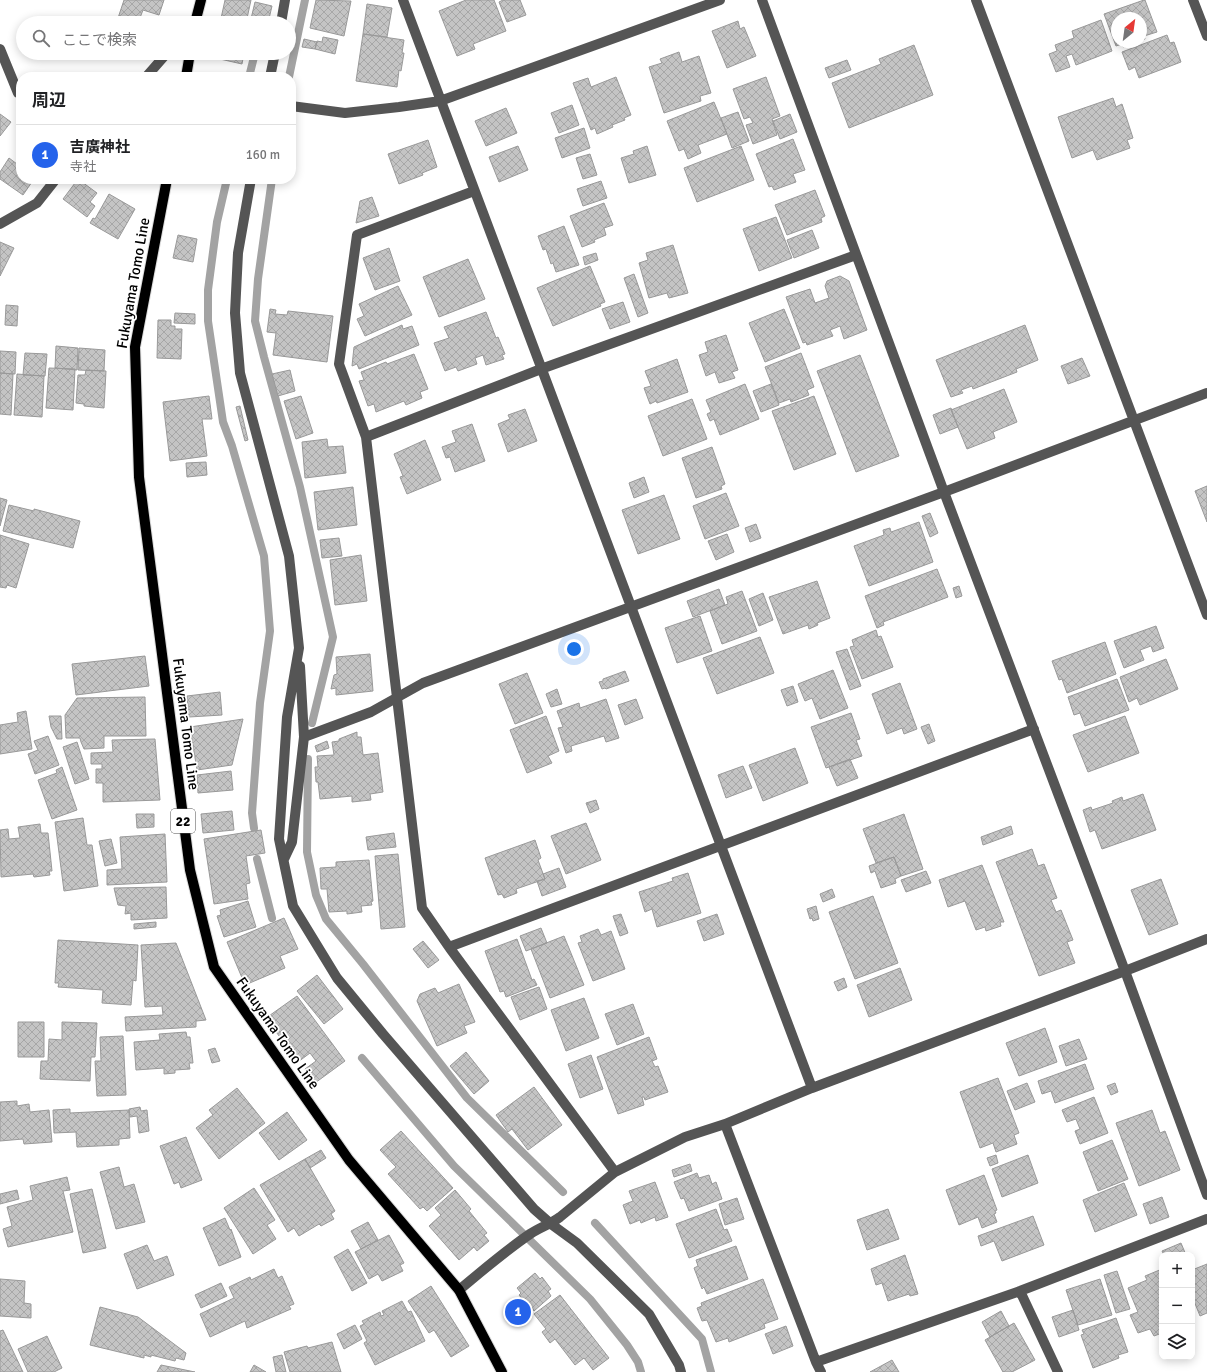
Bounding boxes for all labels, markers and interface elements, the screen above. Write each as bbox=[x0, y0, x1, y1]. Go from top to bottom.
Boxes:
north arrow bbox=[1111, 12, 1147, 48]
search box bbox=[16, 16, 296, 60]
icon: search bbox=[30, 27, 52, 49]
text: ここで検索 bbox=[62, 31, 137, 49]
text: 周辺 bbox=[32, 90, 66, 111]
text: 吉廣神社 bbox=[70, 138, 130, 156]
text: 1 bbox=[41, 147, 49, 163]
text: 160 m bbox=[246, 147, 280, 163]
text: 寺社 bbox=[70, 159, 96, 175]
street label: Fukuyama Tomo Line bbox=[113, 216, 153, 350]
your location bbox=[564, 639, 584, 659]
street label: Fukuyama Tomo Line bbox=[169, 657, 203, 791]
road number: 22 bbox=[171, 809, 195, 833]
street label: Fukuyama Tomo Line bbox=[233, 973, 323, 1093]
map controls bbox=[1159, 1252, 1195, 1360]
button: + bbox=[1159, 1252, 1195, 1288]
button: − bbox=[1159, 1288, 1195, 1324]
pin: 1 bbox=[505, 1297, 531, 1327]
button: layers bbox=[1159, 1324, 1195, 1360]

